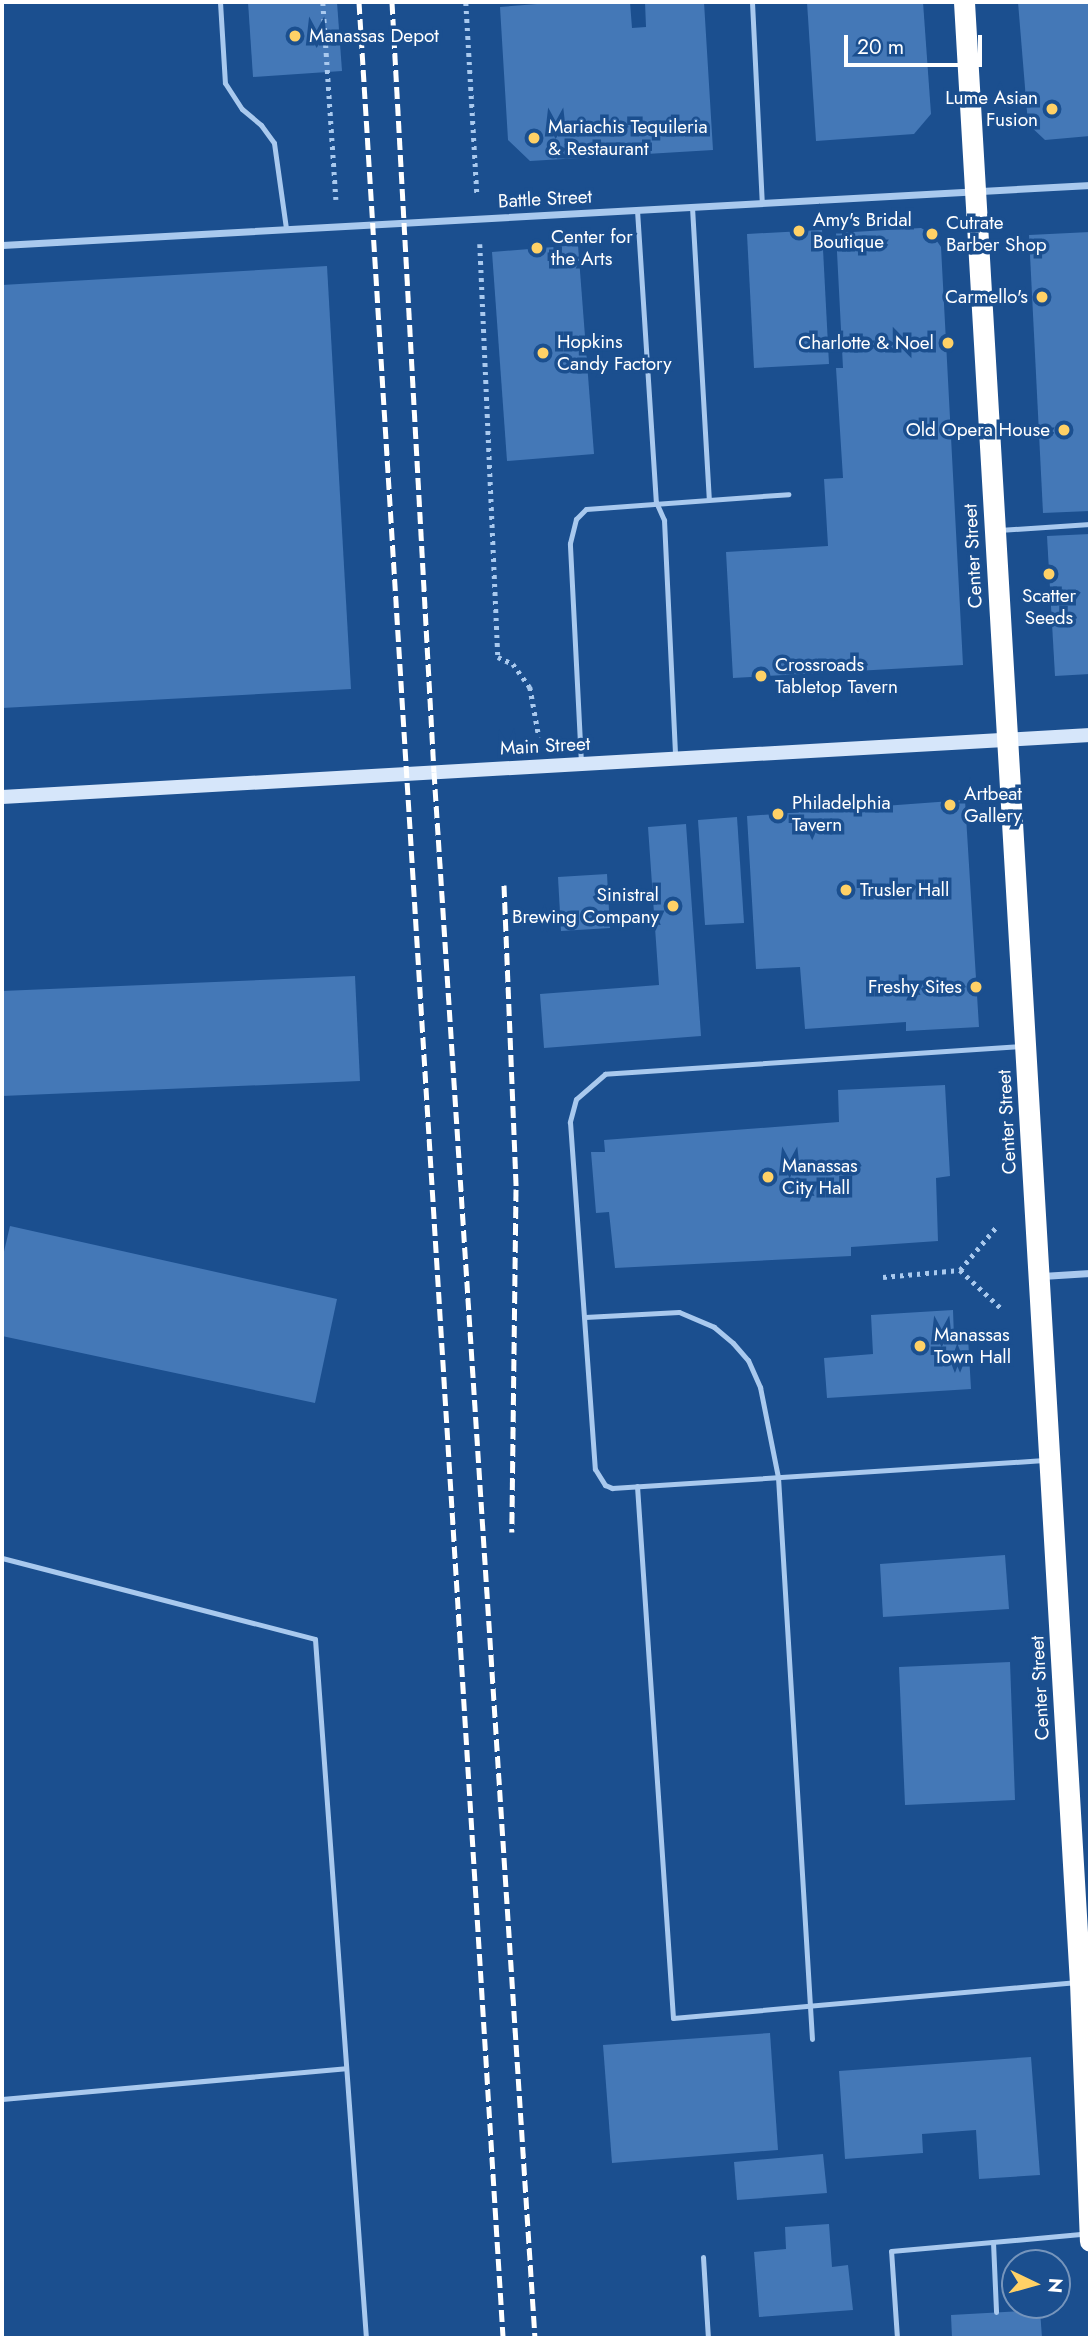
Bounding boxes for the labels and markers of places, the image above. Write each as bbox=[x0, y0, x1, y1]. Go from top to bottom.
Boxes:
place label: Manassas Depot bbox=[309, 25, 439, 47]
marker: Manassas Depot bbox=[287, 28, 303, 44]
place label: Lume Asian Fusion bbox=[945, 87, 1038, 131]
marker: Lume Asian Fusion bbox=[1044, 101, 1060, 117]
place label: Mariachis Tequileria & Restaurant bbox=[548, 116, 708, 160]
marker: Mariachis Tequileria & Restaurant bbox=[526, 130, 542, 146]
place label: Amy's Bridal Boutique bbox=[813, 209, 912, 253]
place label: Cutrate Barber Shop bbox=[946, 212, 1047, 256]
marker: Amy's Bridal Boutique bbox=[791, 223, 807, 239]
place label: Center for the Arts bbox=[551, 226, 633, 270]
marker: Cutrate Barber Shop bbox=[924, 226, 940, 242]
marker: Center for the Arts bbox=[529, 240, 545, 256]
place label: Carmello's bbox=[945, 286, 1028, 308]
marker: Carmello's bbox=[1034, 289, 1050, 305]
place label: Hopkins Candy Factory bbox=[557, 331, 672, 375]
place label: Charlotte & Noel bbox=[798, 332, 934, 354]
marker: Charlotte & Noel bbox=[940, 335, 956, 351]
marker: Hopkins Candy Factory bbox=[535, 345, 551, 361]
place label: Old Opera House bbox=[906, 419, 1050, 441]
marker: Old Opera House bbox=[1056, 422, 1072, 438]
marker: Scatter Seeds bbox=[1041, 566, 1057, 582]
place label: Scatter Seeds bbox=[1022, 585, 1076, 629]
place label: Crossroads Tabletop Tavern bbox=[775, 654, 898, 698]
marker: Crossroads Tabletop Tavern bbox=[753, 668, 769, 684]
place label: Artbeat Gallery bbox=[964, 783, 1022, 827]
place label: Philadelphia Tavern bbox=[792, 792, 891, 836]
marker: Artbeat Gallery bbox=[942, 797, 958, 813]
marker: Philadelphia Tavern bbox=[770, 806, 786, 822]
place label: Trusler Hall bbox=[860, 879, 949, 901]
marker: Trusler Hall bbox=[838, 882, 854, 898]
place label: Sinistral Brewing Company bbox=[512, 884, 659, 928]
marker: Sinistral Brewing Company bbox=[665, 898, 681, 914]
place label: Freshy Sites bbox=[868, 976, 962, 998]
marker: Freshy Sites bbox=[968, 979, 984, 995]
place label: Manassas City Hall bbox=[782, 1155, 858, 1199]
marker: Manassas City Hall bbox=[760, 1169, 776, 1185]
place label: Manassas Town Hall bbox=[934, 1324, 1011, 1368]
marker: Manassas Town Hall bbox=[912, 1338, 928, 1354]

